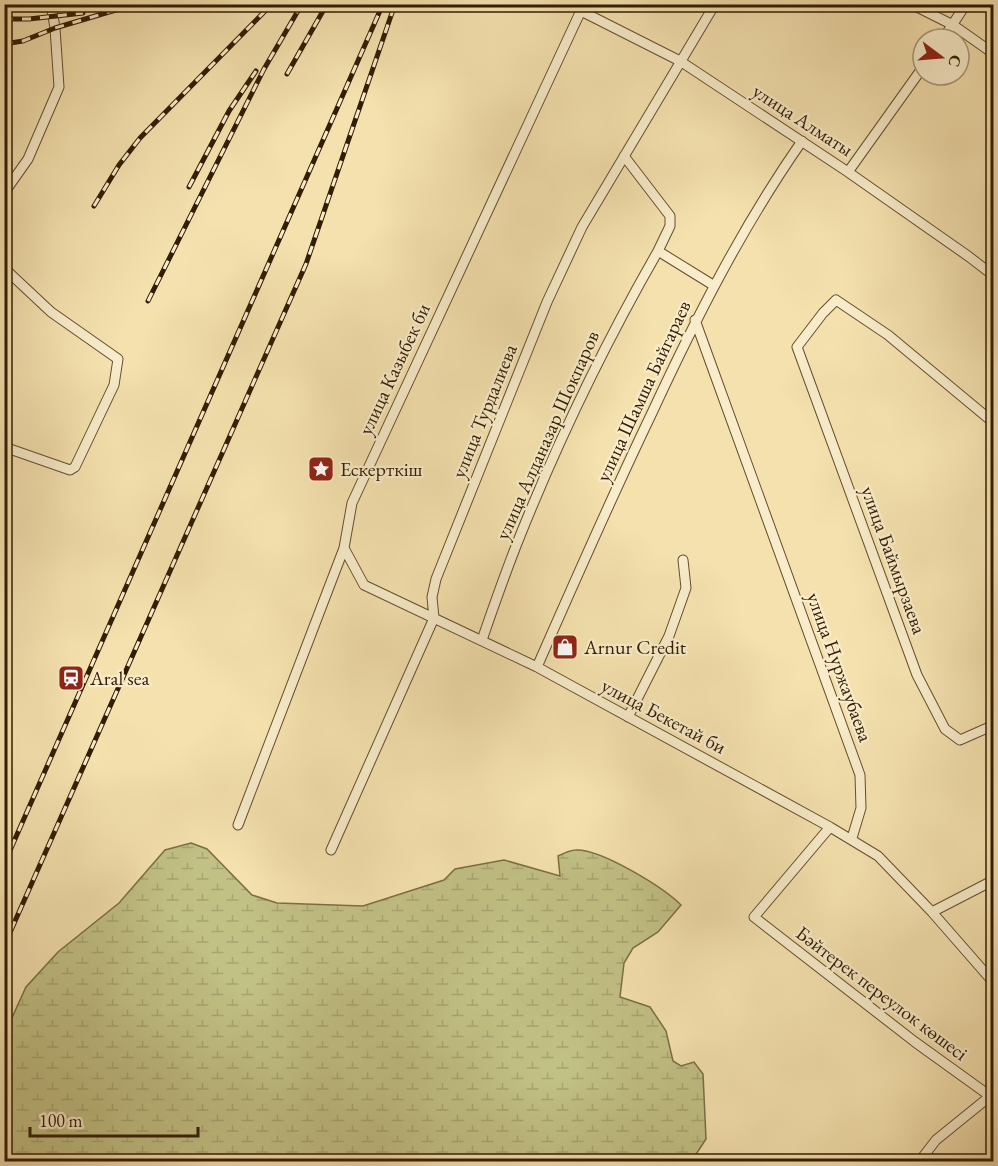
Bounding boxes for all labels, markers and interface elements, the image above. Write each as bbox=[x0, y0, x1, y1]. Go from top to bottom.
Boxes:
north arrow bbox=[911, 27, 971, 87]
text: С bbox=[943, 53, 967, 69]
street label: улица Алматы bbox=[748, 78, 858, 162]
street label: улица Шамша Байгараев bbox=[590, 296, 696, 486]
street label: улица Казыбек би bbox=[352, 299, 436, 439]
street label: улица Алданазар Шокпаров bbox=[489, 326, 605, 544]
street label: улица Турдалиева bbox=[445, 340, 523, 482]
place icon: Ескерткіш bbox=[306, 454, 336, 484]
place label: Ескерткіш bbox=[340, 456, 423, 482]
street label: улица Баймырзаева bbox=[855, 482, 933, 638]
street label: улица Нуржаубаева bbox=[801, 589, 879, 745]
shop icon: Arnur Credit bbox=[550, 632, 580, 662]
place label: Arnur Credit bbox=[583, 634, 687, 660]
station icon: Aral sea bbox=[56, 663, 86, 693]
place label: Aral sea bbox=[89, 665, 150, 691]
street label: улица Бекетай би bbox=[597, 672, 731, 760]
street label: Бәйтерек переулок көшесі bbox=[791, 920, 973, 1066]
scale bar bbox=[30, 1100, 198, 1138]
text: 100 m bbox=[39, 1109, 83, 1132]

